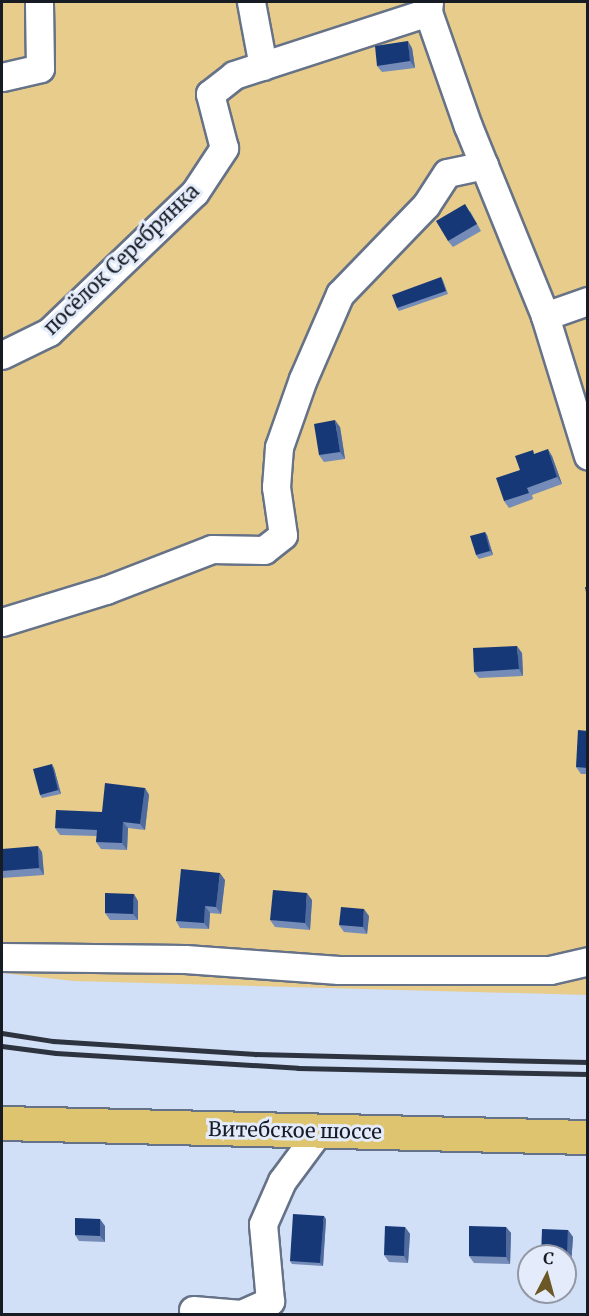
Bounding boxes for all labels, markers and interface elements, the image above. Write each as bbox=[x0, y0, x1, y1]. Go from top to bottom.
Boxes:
street label: посёлок Серебрянка bbox=[38, 179, 204, 339]
street label: Витебское шоссе bbox=[208, 1116, 382, 1144]
north arrow bbox=[517, 1244, 577, 1304]
text: С bbox=[542, 1248, 555, 1269]

